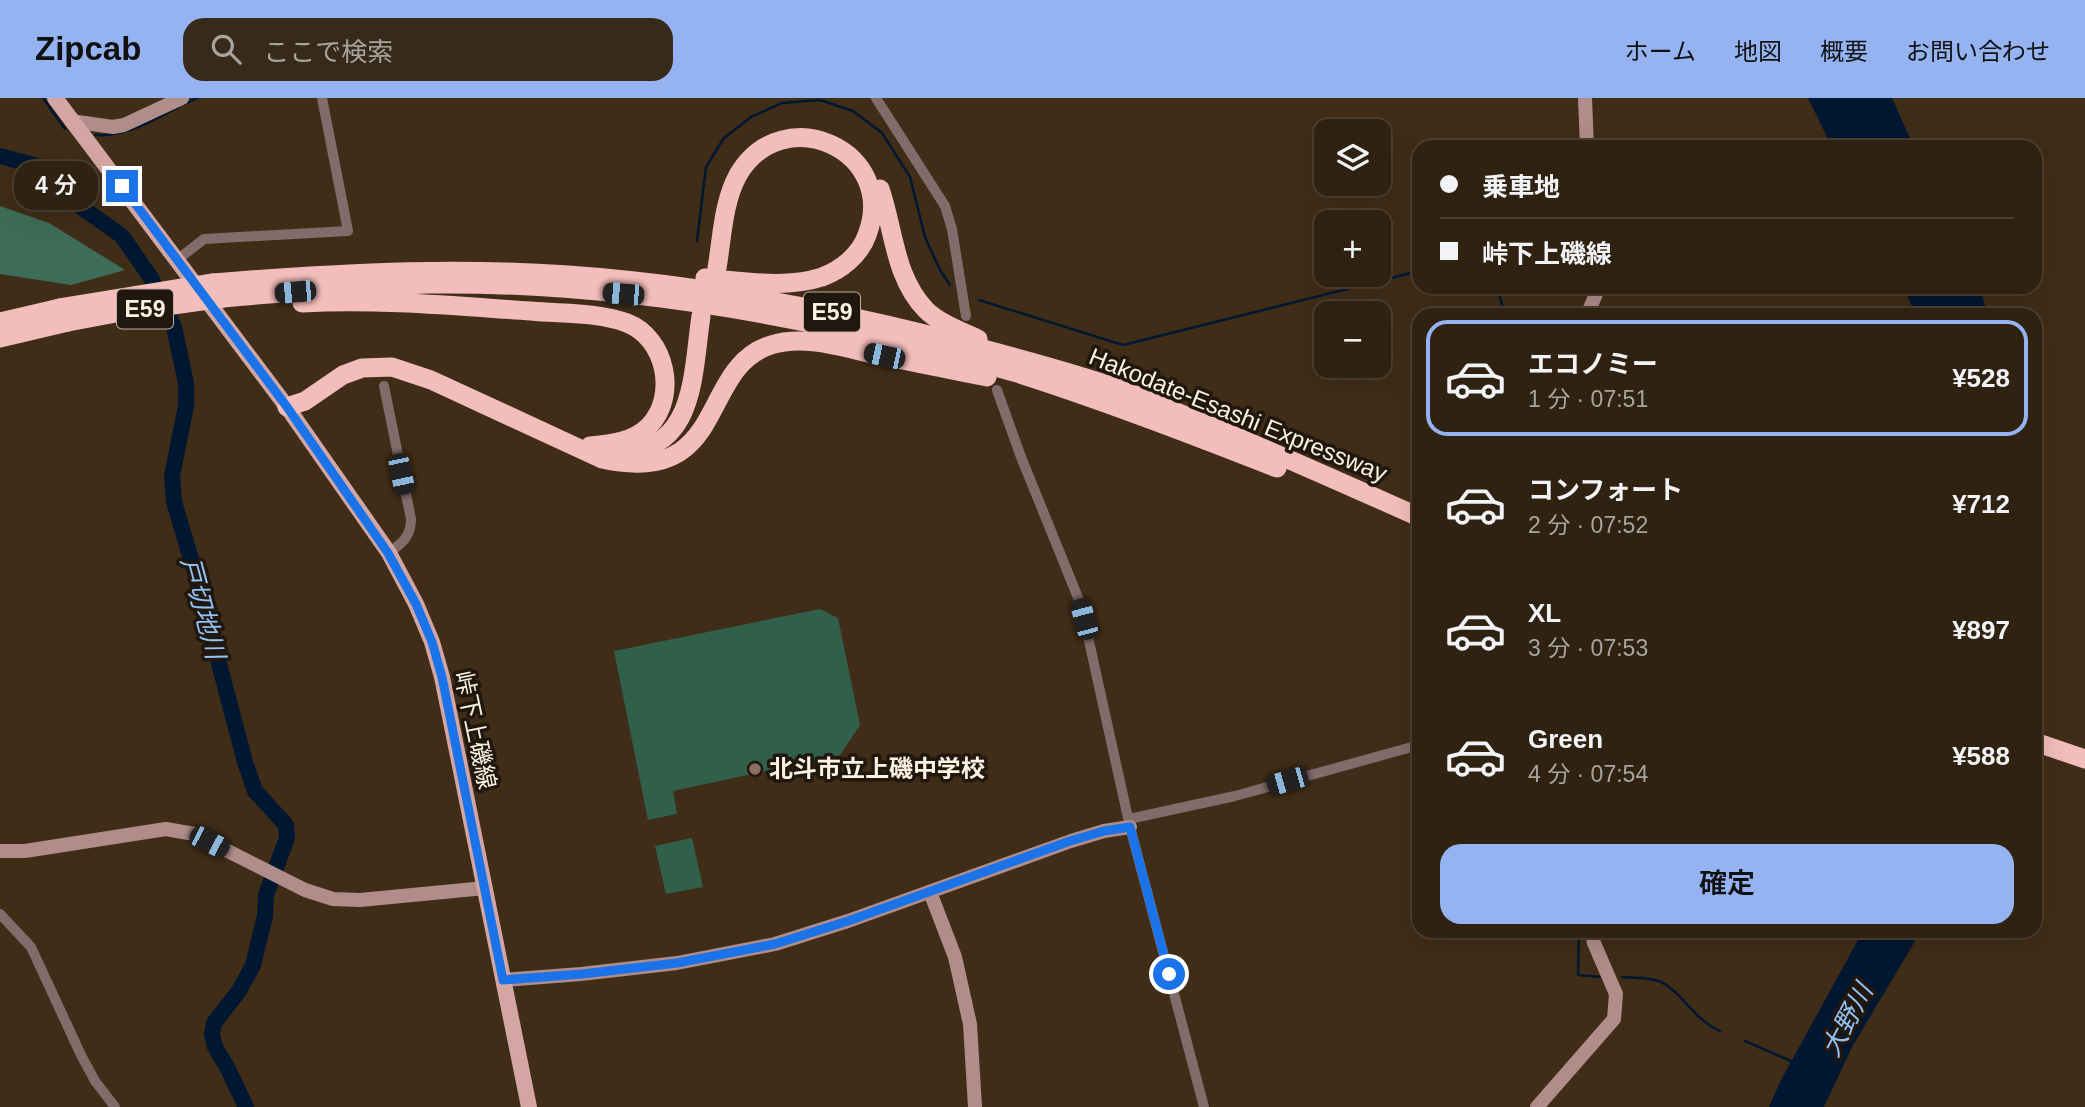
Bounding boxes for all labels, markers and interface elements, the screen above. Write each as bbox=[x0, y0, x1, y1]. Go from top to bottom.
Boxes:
search box bbox=[183, 18, 673, 81]
text: Zipcab bbox=[35, 30, 141, 67]
icon: search bbox=[207, 30, 245, 68]
text: ここで検索 bbox=[263, 37, 393, 67]
text: ホーム bbox=[1625, 38, 1696, 65]
text: 地図 bbox=[1734, 38, 1782, 65]
text: 概要 bbox=[1820, 38, 1868, 65]
text: お問い合わせ bbox=[1906, 38, 2050, 65]
map controls bbox=[1314, 119, 1391, 378]
button: layers bbox=[1314, 119, 1391, 196]
callout: 4 分 bbox=[13, 162, 97, 210]
route end bbox=[106, 170, 138, 202]
text: 4 分 bbox=[35, 172, 77, 198]
text: 乗車地 bbox=[1482, 172, 1560, 202]
button: + bbox=[1314, 210, 1391, 287]
text: 峠下上磯線 bbox=[1482, 239, 1612, 269]
car bbox=[274, 280, 317, 304]
car bbox=[602, 282, 645, 306]
road number: E59 bbox=[117, 290, 173, 328]
road number: E59 bbox=[804, 293, 860, 332]
button: − bbox=[1314, 301, 1391, 378]
car bbox=[862, 341, 907, 371]
street label: Hakodate-Esashi Expressway bbox=[1085, 342, 1391, 487]
icon: car bbox=[1444, 347, 1507, 410]
text: エコノミー bbox=[1528, 349, 1658, 379]
text: ¥528 bbox=[1952, 363, 2010, 393]
text: 1 分 · 07:51 bbox=[1528, 386, 1648, 412]
car bbox=[387, 451, 416, 497]
icon: car bbox=[1444, 473, 1507, 536]
text: コンフォート bbox=[1528, 475, 1683, 505]
text: ¥712 bbox=[1952, 489, 2010, 519]
text: 2 分 · 07:52 bbox=[1528, 512, 1648, 538]
water label: 戸切地川 bbox=[175, 554, 232, 665]
car bbox=[1069, 596, 1100, 642]
text: XL bbox=[1528, 598, 1561, 628]
icon: car bbox=[1444, 599, 1507, 662]
text: ¥897 bbox=[1952, 615, 2010, 645]
text: 3 分 · 07:53 bbox=[1528, 635, 1648, 661]
street label: 峠下上磯線 bbox=[450, 668, 501, 791]
text: Green bbox=[1528, 724, 1603, 754]
icon: car bbox=[1444, 725, 1507, 788]
text: ¥588 bbox=[1952, 741, 2010, 771]
place label: 北斗市立上磯中学校 bbox=[769, 755, 985, 782]
marker: 北斗市立上磯中学校 bbox=[747, 761, 763, 777]
text: 4 分 · 07:54 bbox=[1528, 761, 1648, 787]
car bbox=[1264, 765, 1311, 797]
car bbox=[186, 823, 233, 861]
button: 確定 bbox=[1440, 844, 2014, 924]
route start bbox=[1153, 958, 1185, 990]
water label: 大野川 bbox=[1815, 976, 1880, 1061]

